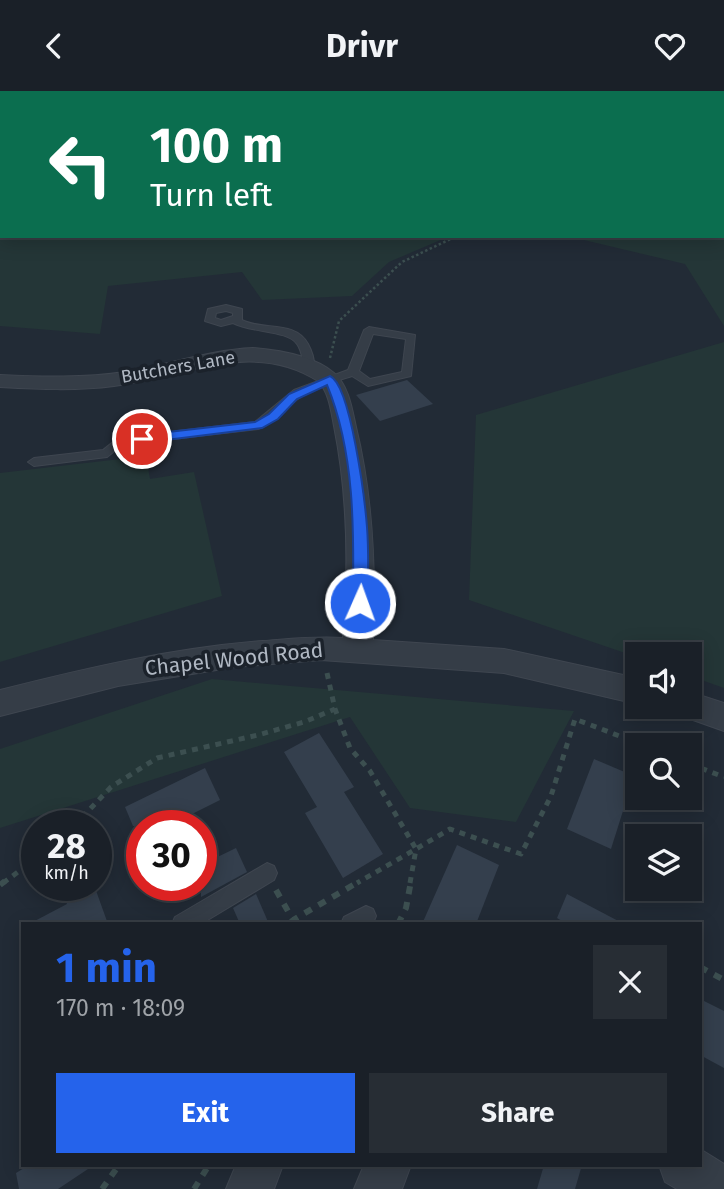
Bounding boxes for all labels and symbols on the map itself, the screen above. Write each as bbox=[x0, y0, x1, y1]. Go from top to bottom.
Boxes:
street label: Butchers Lane bbox=[119, 346, 237, 388]
pin bbox=[112, 409, 172, 469]
position arrow bbox=[323, 566, 397, 640]
street label: Chapel Wood Road bbox=[144, 637, 324, 681]
speed limit sign: 30 bbox=[126, 810, 217, 901]

